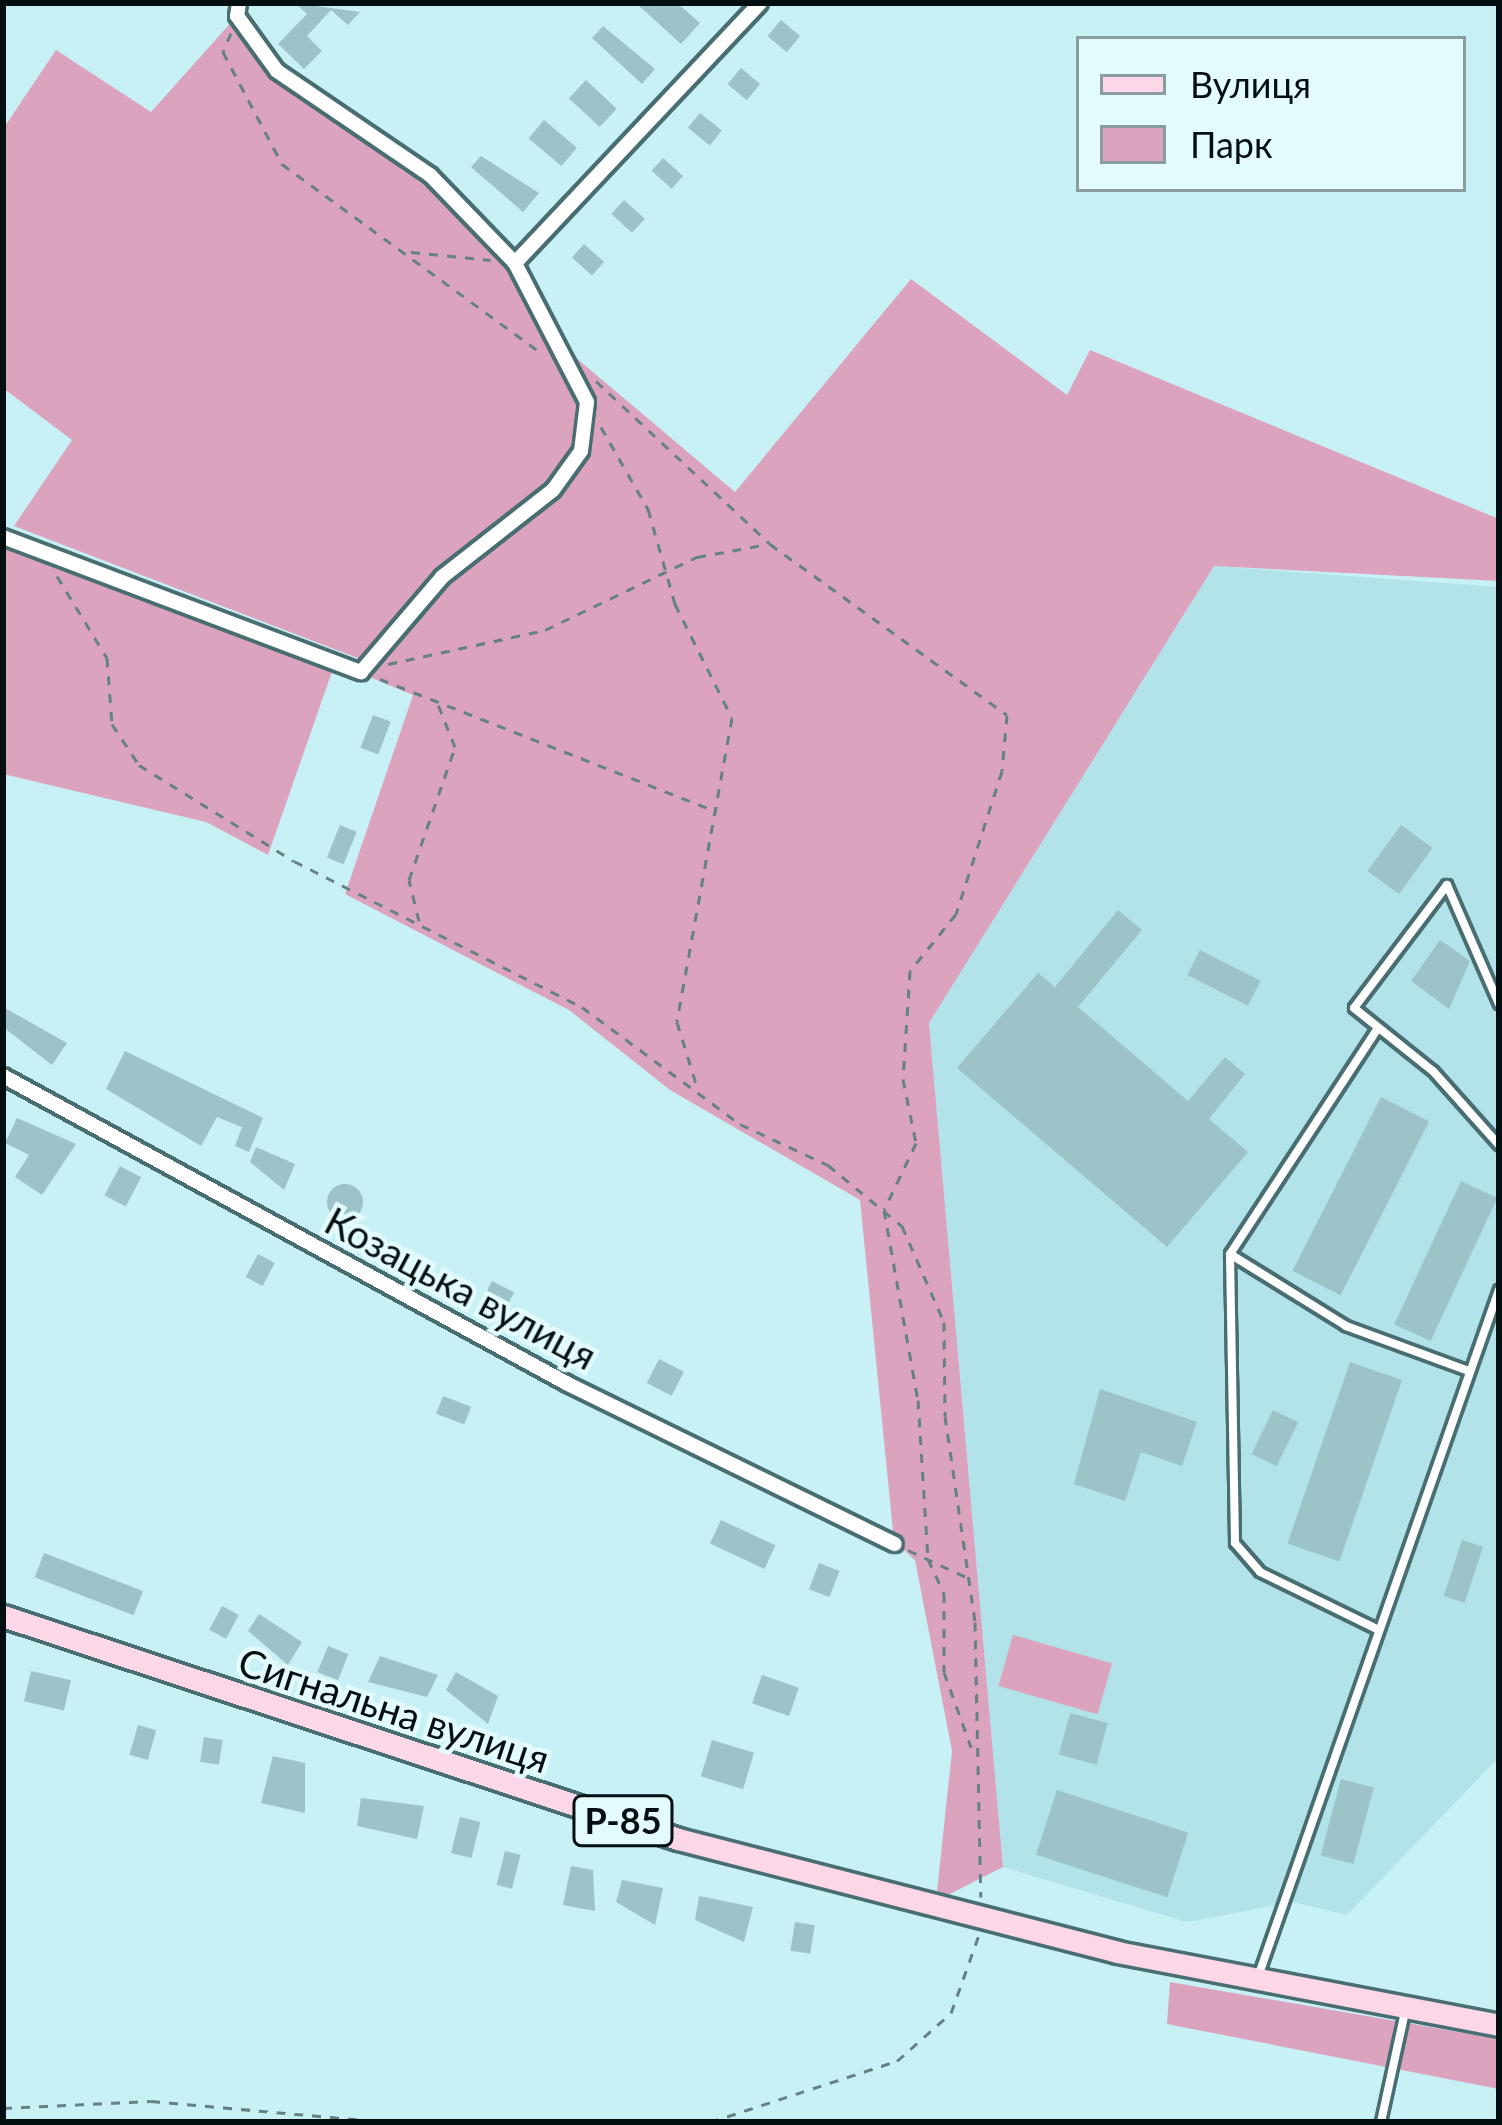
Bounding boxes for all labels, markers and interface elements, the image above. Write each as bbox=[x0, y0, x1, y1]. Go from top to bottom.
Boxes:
legend bbox=[1076, 36, 1466, 192]
text: Вулиця bbox=[1190, 62, 1311, 106]
text: Парк bbox=[1190, 122, 1273, 166]
street label: Козацька вулиця bbox=[317, 1197, 605, 1379]
street label: Сигнальна вулиця bbox=[233, 1638, 555, 1782]
road number: Р-85 bbox=[572, 1791, 674, 1851]

